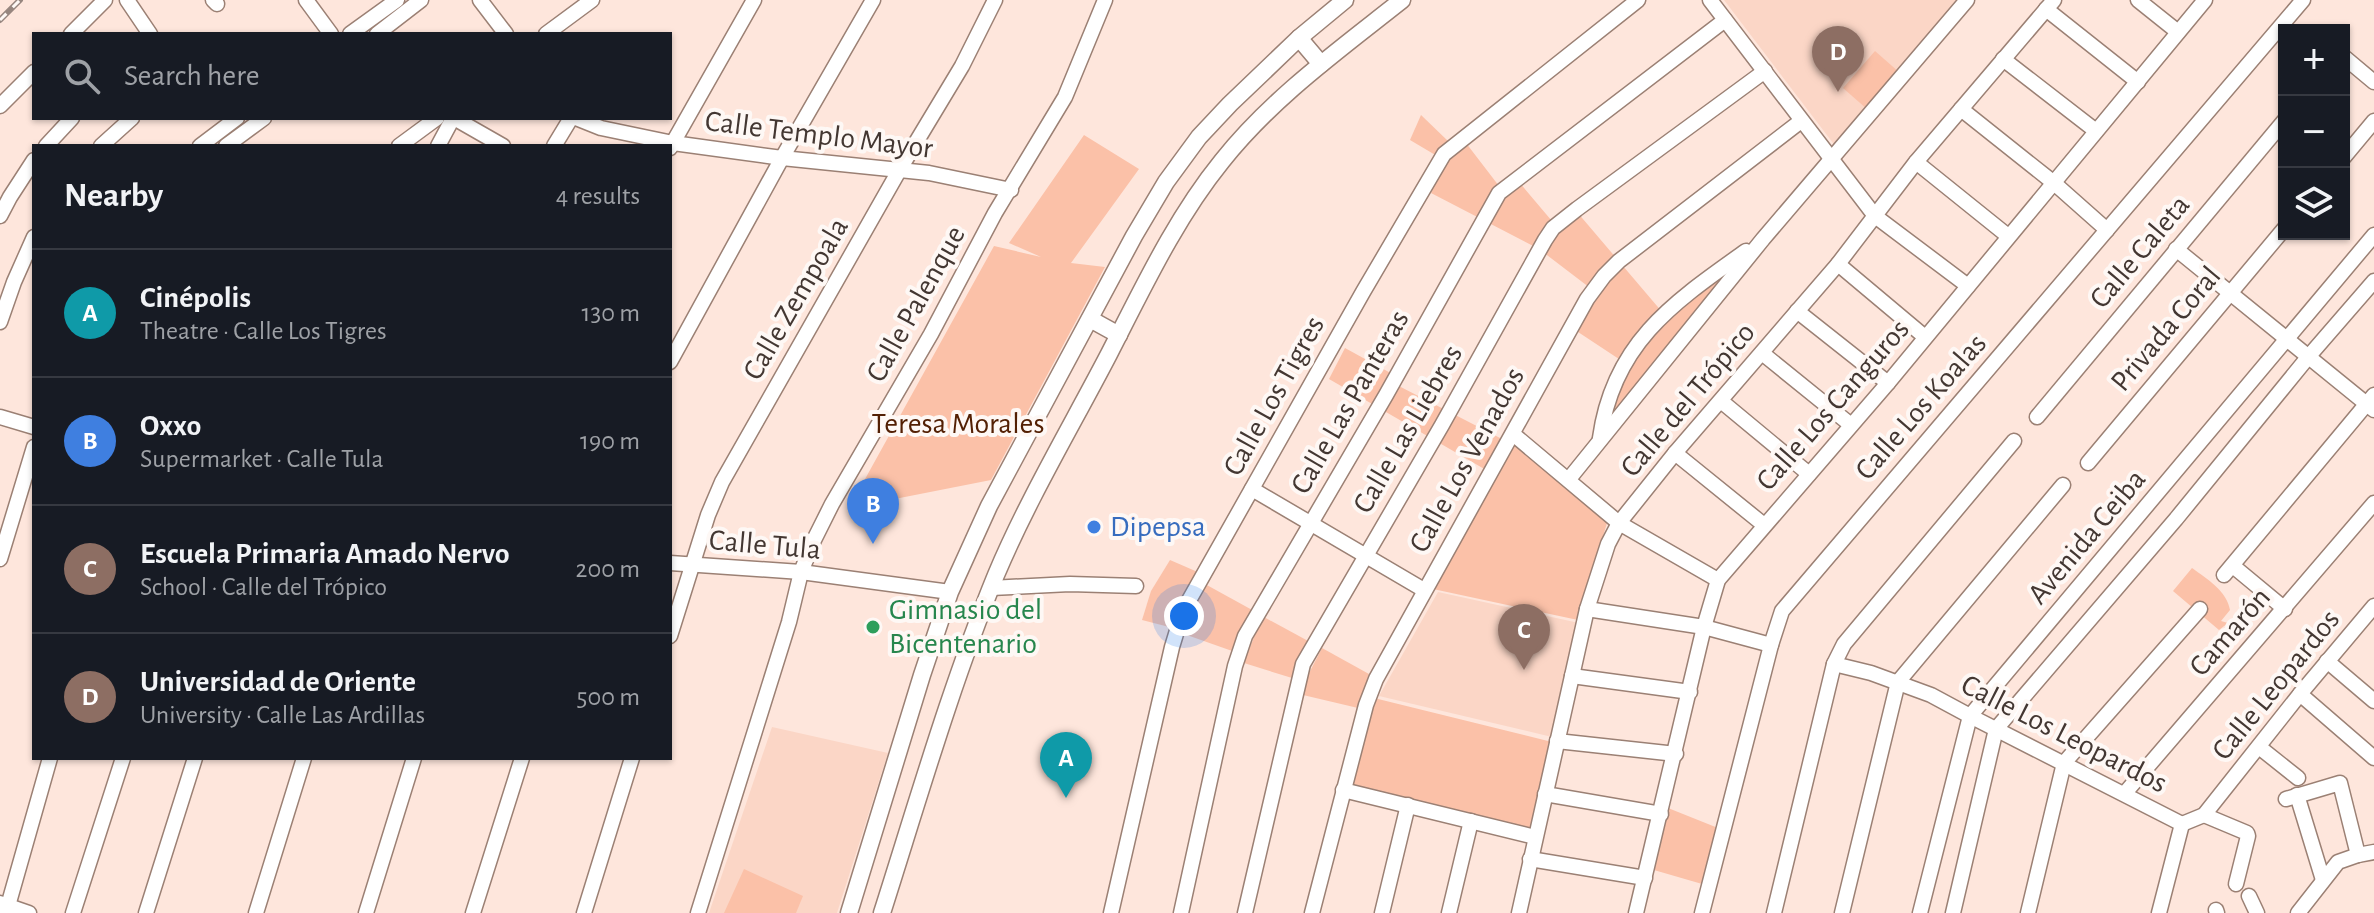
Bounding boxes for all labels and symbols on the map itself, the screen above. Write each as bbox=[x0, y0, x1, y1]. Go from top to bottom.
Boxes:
pin: D bbox=[1812, 26, 1864, 92]
street label: Calle Templo Mayor bbox=[703, 106, 935, 164]
street label: Calle Caleta bbox=[2084, 190, 2196, 314]
street label: Calle Zempoala bbox=[738, 213, 854, 385]
street label: Calle Palenque bbox=[861, 221, 971, 387]
street label: Privada Coral bbox=[2105, 261, 2227, 397]
street label: Calle Las Panteras bbox=[1285, 305, 1415, 499]
street label: Calle Los Tigres bbox=[1218, 311, 1330, 481]
street label: Calle Los Canguros bbox=[1751, 314, 1915, 496]
street label: Calle del Trópico bbox=[1615, 317, 1761, 483]
street label: Calle Los Koalas bbox=[1850, 328, 1992, 486]
street label: Calle Las Liebres bbox=[1348, 340, 1468, 518]
street label: Calle Los Venados bbox=[1404, 363, 1530, 557]
park label: Teresa Morales bbox=[871, 409, 1045, 439]
street label: Avenida Ceiba bbox=[2022, 464, 2152, 610]
pin: B bbox=[847, 478, 899, 544]
place label: Dipepsa bbox=[1110, 512, 1206, 542]
marker: Dipepsa bbox=[1085, 518, 1103, 536]
street label: Calle Tula bbox=[708, 525, 822, 565]
street label: Camarón bbox=[2184, 582, 2276, 682]
place label: Gimnasio del Bicentenario bbox=[889, 595, 1042, 659]
your location bbox=[1164, 596, 1204, 636]
pin: C bbox=[1498, 604, 1550, 670]
street label: Calle Leopardos bbox=[2207, 604, 2345, 766]
marker: Gimnasio del Bicentenario bbox=[864, 618, 882, 636]
street label: Calle Los Leopardos bbox=[1956, 669, 2172, 799]
pin: A bbox=[1040, 732, 1092, 798]

